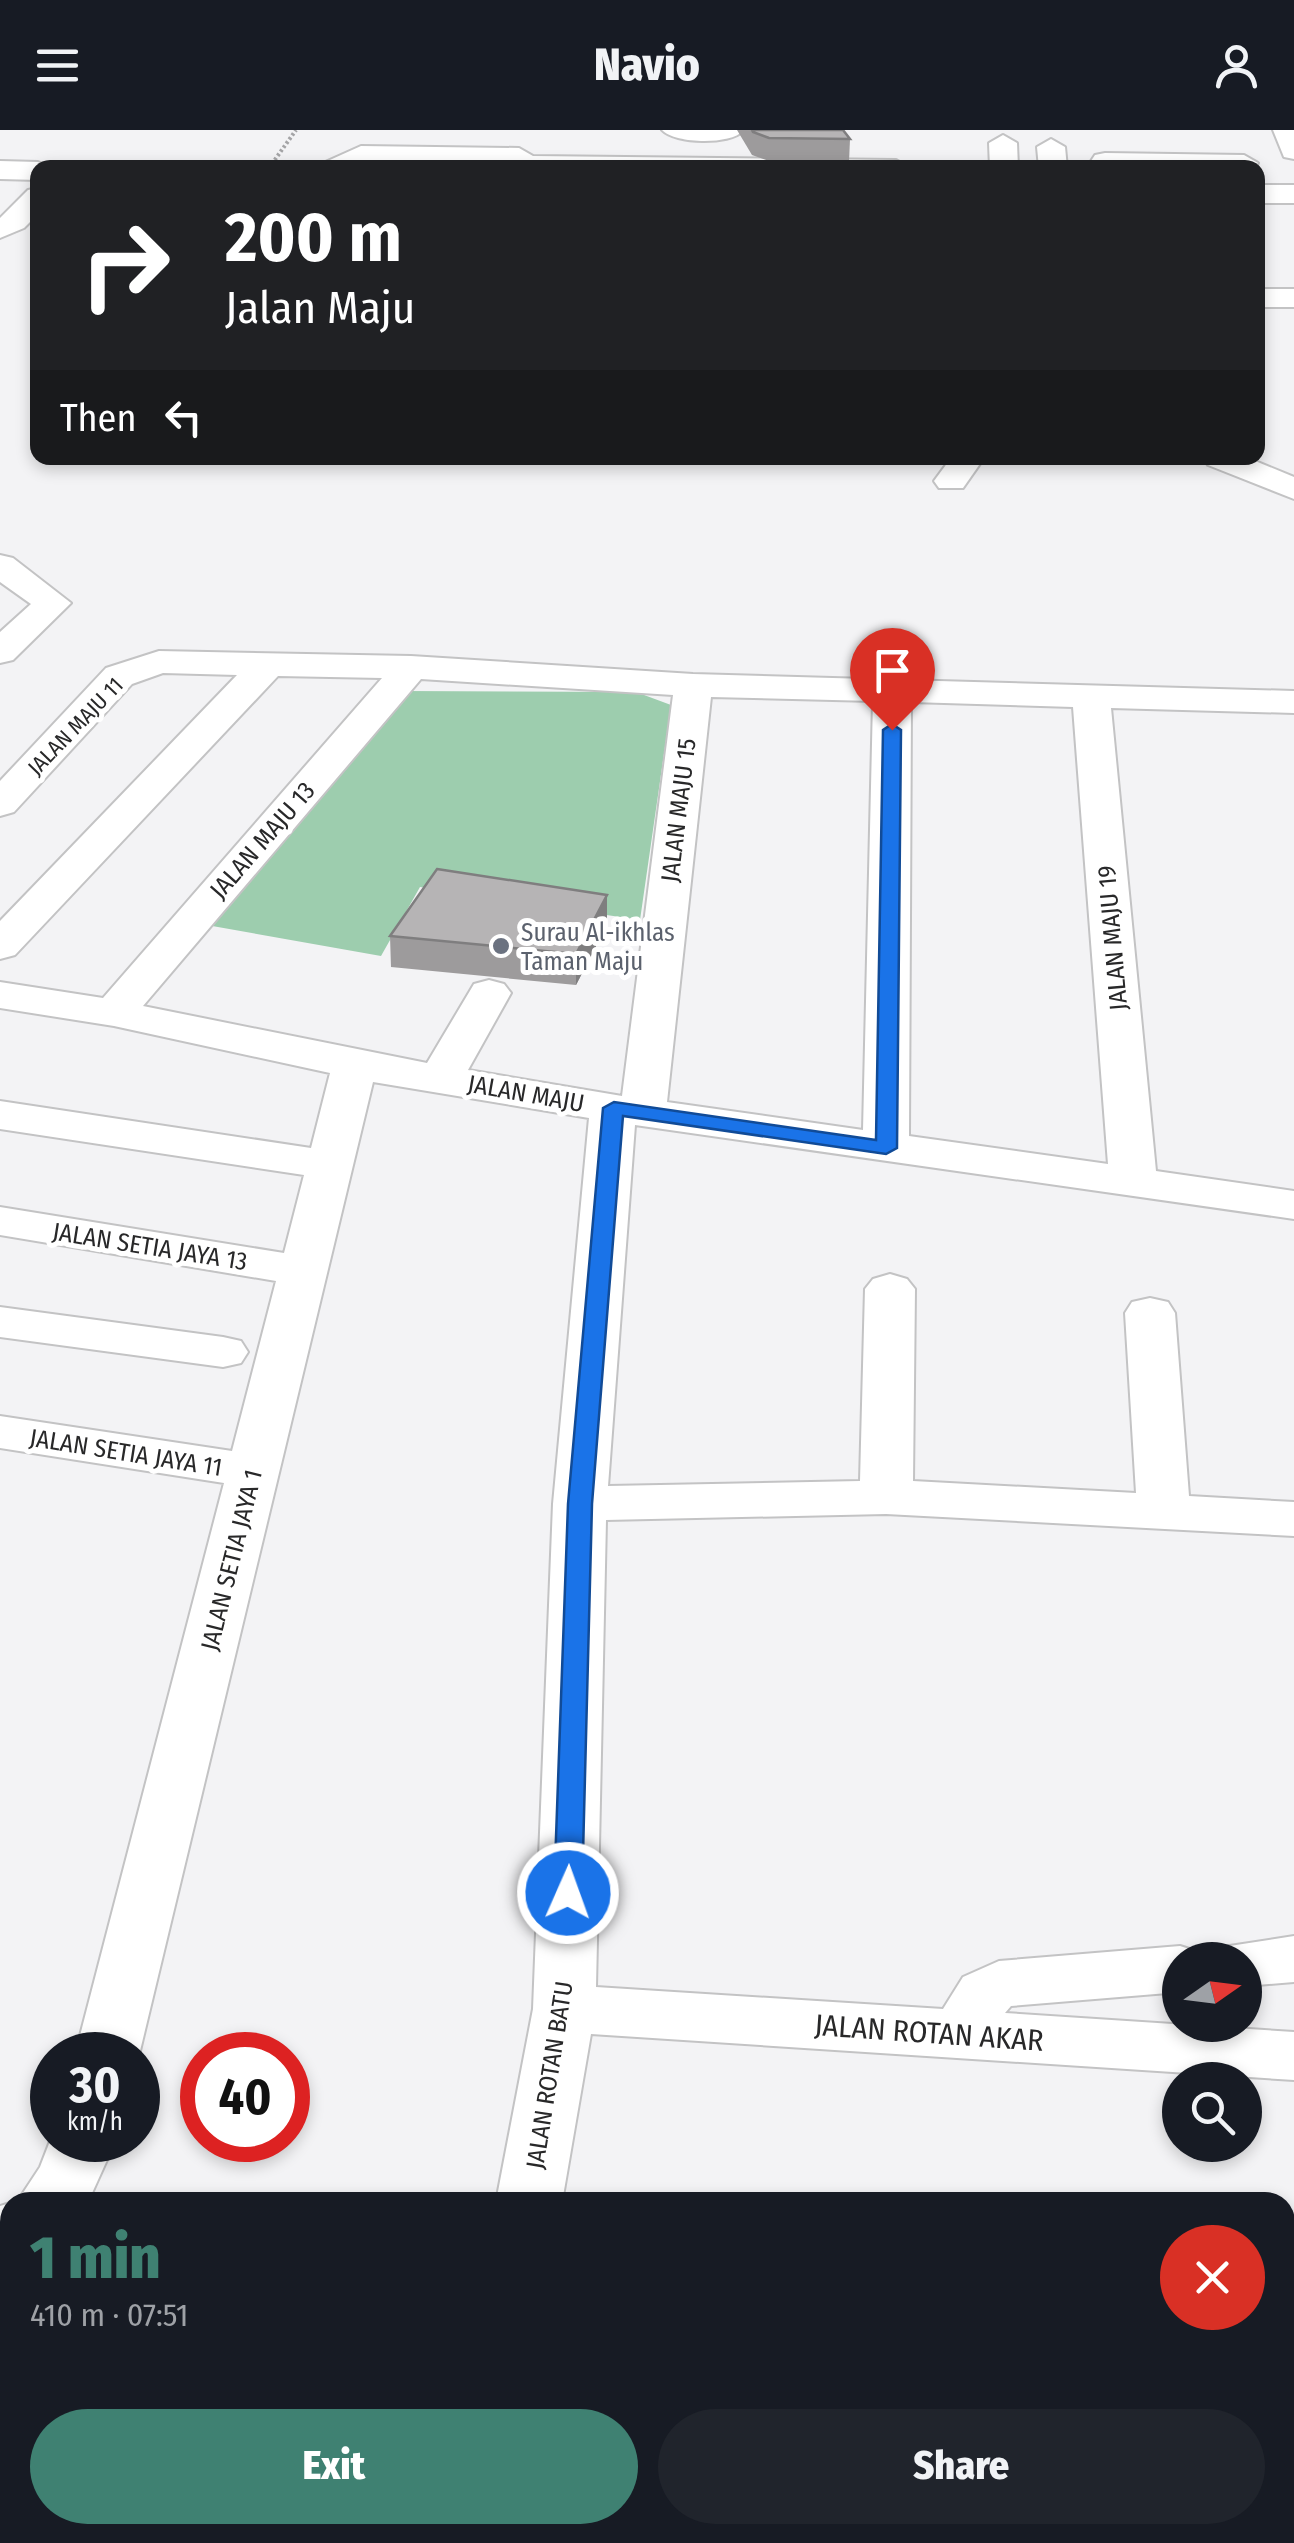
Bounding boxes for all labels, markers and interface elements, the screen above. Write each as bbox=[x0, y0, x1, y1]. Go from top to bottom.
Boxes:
icon: menu bbox=[30, 38, 85, 93]
text: Navio bbox=[594, 38, 700, 92]
icon: person bbox=[1209, 38, 1264, 93]
text: 200 m bbox=[225, 196, 402, 280]
icon: right bbox=[60, 200, 190, 330]
text: Jalan Maju bbox=[225, 281, 415, 335]
icon: left bbox=[156, 390, 211, 445]
text: Then bbox=[60, 395, 136, 441]
pin bbox=[850, 628, 935, 731]
icon: arrive bbox=[865, 643, 920, 698]
street label: JALAN MAJU 11 bbox=[22, 672, 129, 781]
street label: JALAN MAJU 15 bbox=[655, 736, 703, 884]
street label: JALAN MAJU 13 bbox=[204, 776, 322, 905]
street label: JALAN MAJU 19 bbox=[1092, 864, 1134, 1012]
place label: Surau Al-ikhlas Taman Maju bbox=[521, 918, 675, 977]
marker: Surau Al-ikhlas Taman Maju bbox=[490, 935, 512, 957]
street label: JALAN MAJU bbox=[465, 1069, 586, 1119]
street label: JALAN SETIA JAYA 13 bbox=[50, 1217, 249, 1277]
street label: JALAN SETIA JAYA 11 bbox=[27, 1423, 224, 1483]
street label: JALAN SETIA JAYA 1 bbox=[195, 1467, 269, 1654]
position arrow bbox=[516, 1841, 620, 1945]
north arrow bbox=[1162, 1942, 1262, 2042]
map controls bbox=[1162, 1942, 1262, 2162]
street label: JALAN ROTAN BATU bbox=[520, 1979, 580, 2171]
street label: JALAN ROTAN AKAR bbox=[813, 2007, 1045, 2059]
speed limit sign: 40 bbox=[180, 2032, 310, 2162]
text: 30 bbox=[70, 2055, 120, 2115]
button: search bbox=[1162, 2062, 1262, 2162]
text: km/h bbox=[67, 2107, 123, 2137]
text: 1 min bbox=[30, 2222, 161, 2294]
button: close bbox=[1160, 2225, 1265, 2330]
text: 410 m · 07:51 bbox=[30, 2296, 188, 2334]
button: Exit bbox=[30, 2409, 638, 2524]
button: Share bbox=[658, 2409, 1265, 2524]

